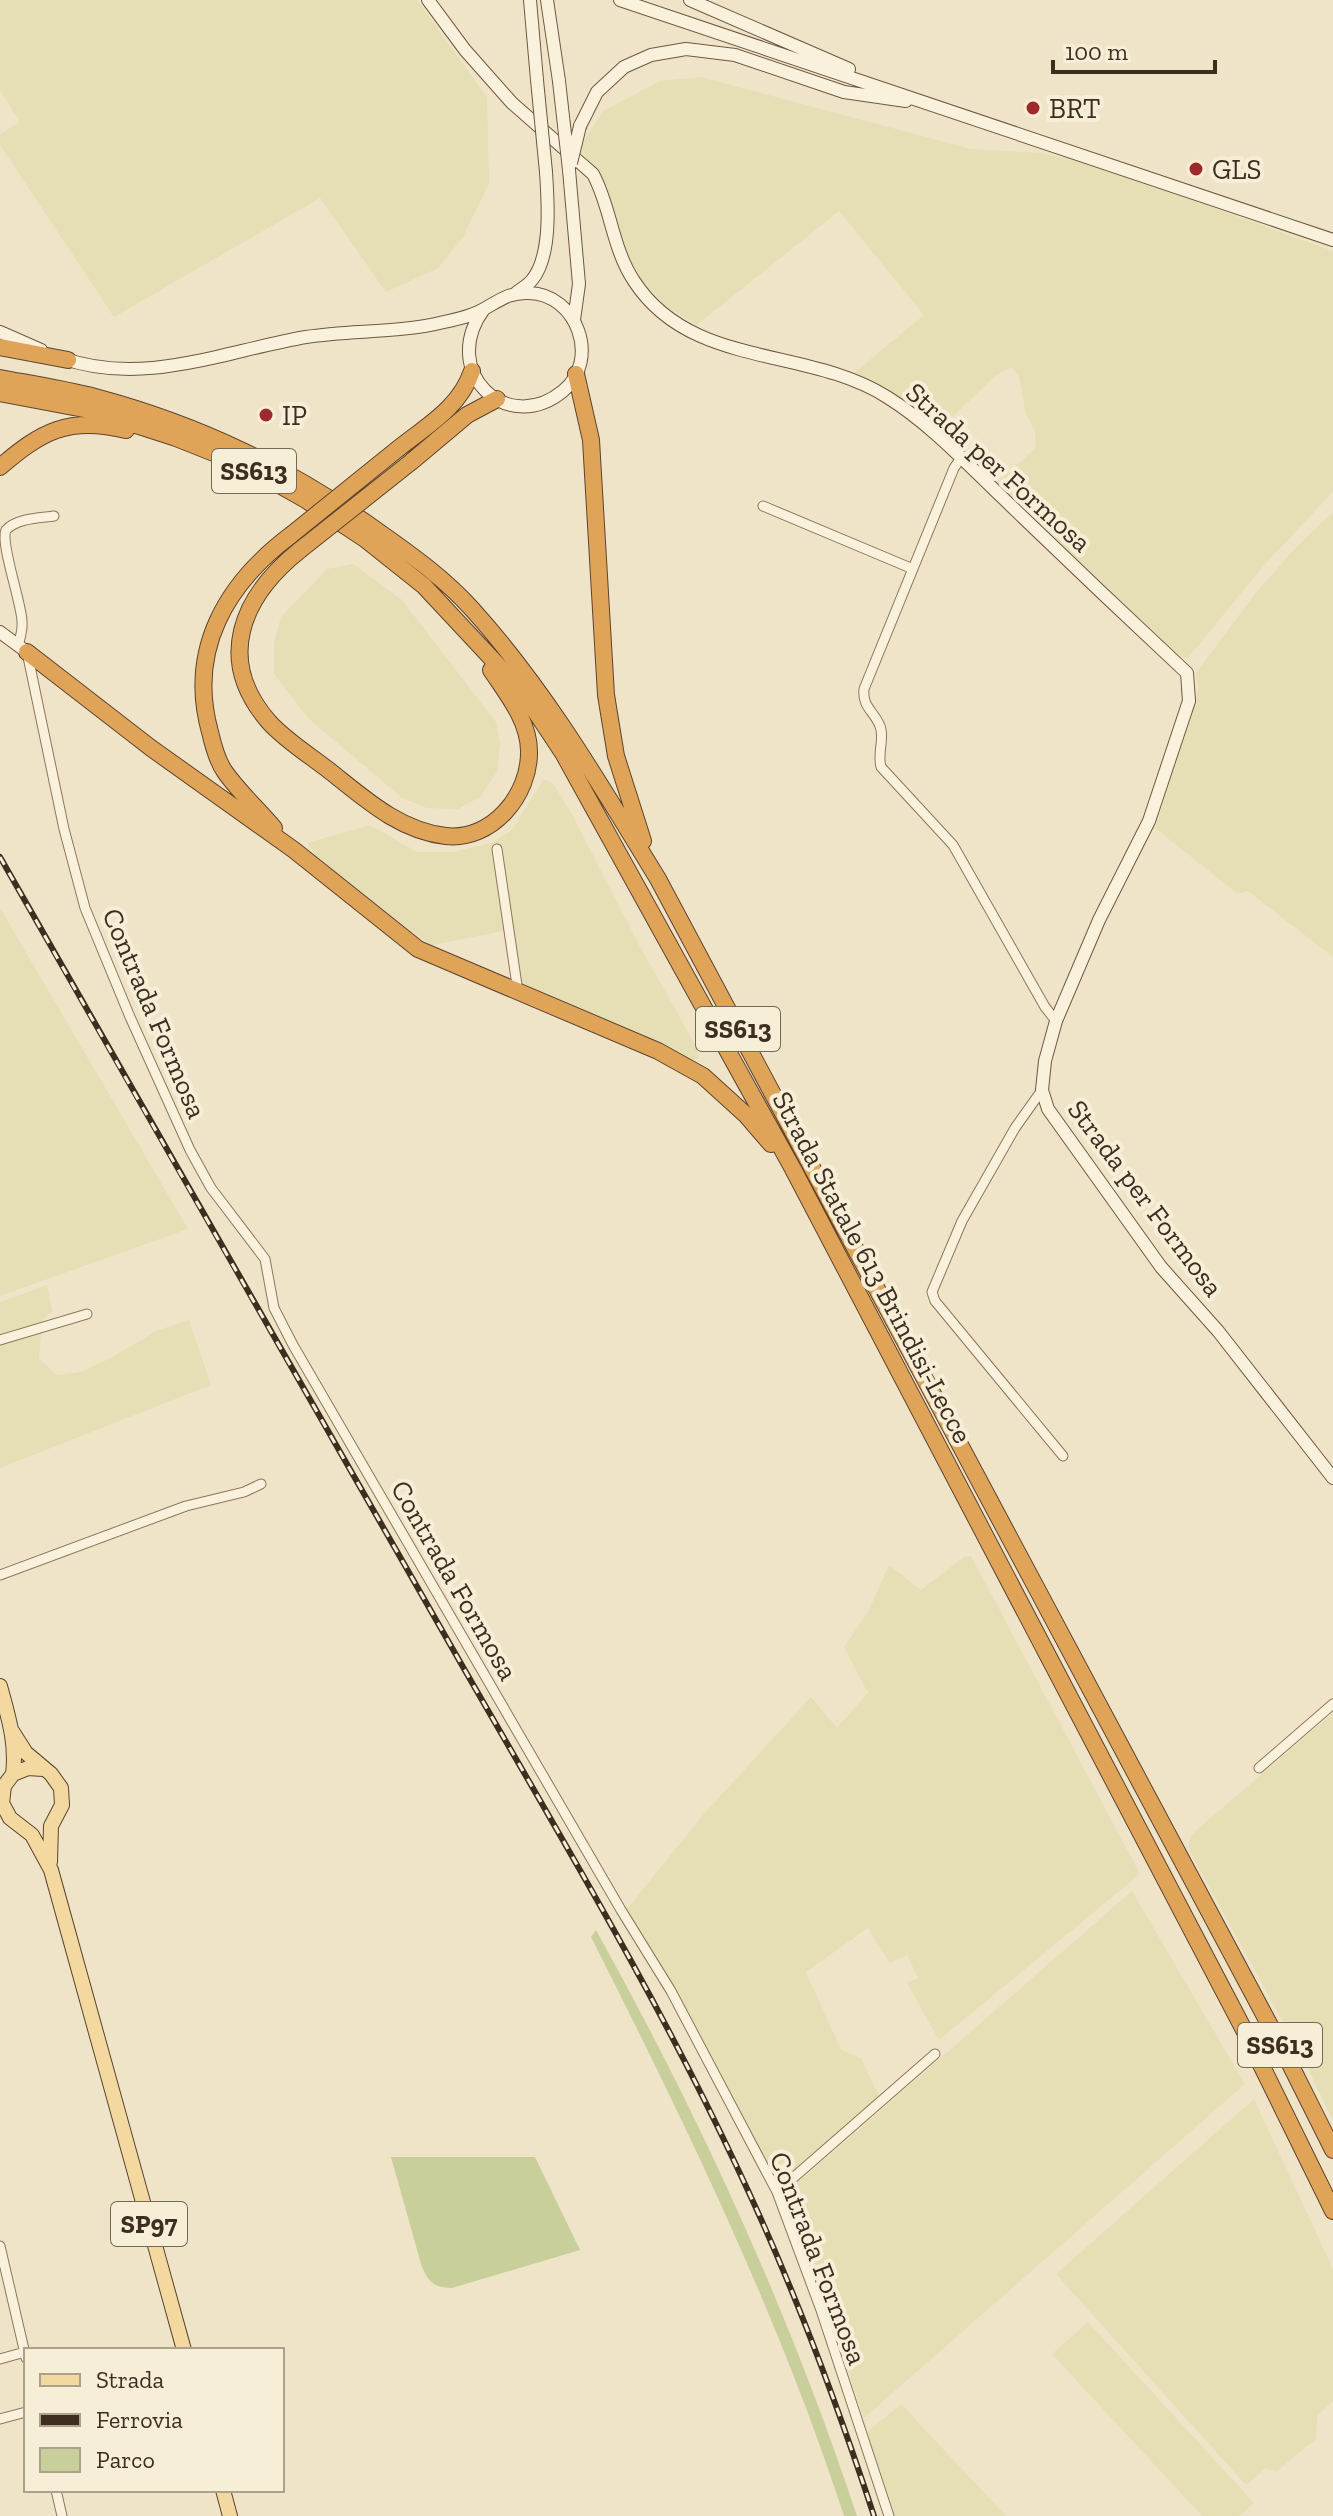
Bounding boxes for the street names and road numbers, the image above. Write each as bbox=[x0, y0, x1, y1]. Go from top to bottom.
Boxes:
street label: Strada per Formosa bbox=[899, 376, 1098, 559]
road number: SS613 bbox=[212, 449, 296, 493]
street label: Contrada Formosa bbox=[95, 903, 214, 1124]
road number: SS613 bbox=[696, 1007, 780, 1051]
street label: Strada Statale 613 Brindisi-Lecce bbox=[766, 1086, 979, 1449]
street label: Strada per Formosa bbox=[1061, 1093, 1231, 1303]
street label: Contrada Formosa bbox=[384, 1475, 525, 1686]
road number: SS613 bbox=[1238, 2023, 1322, 2067]
street label: Contrada Formosa bbox=[763, 2147, 874, 2370]
road number: SP97 bbox=[111, 2202, 187, 2246]

